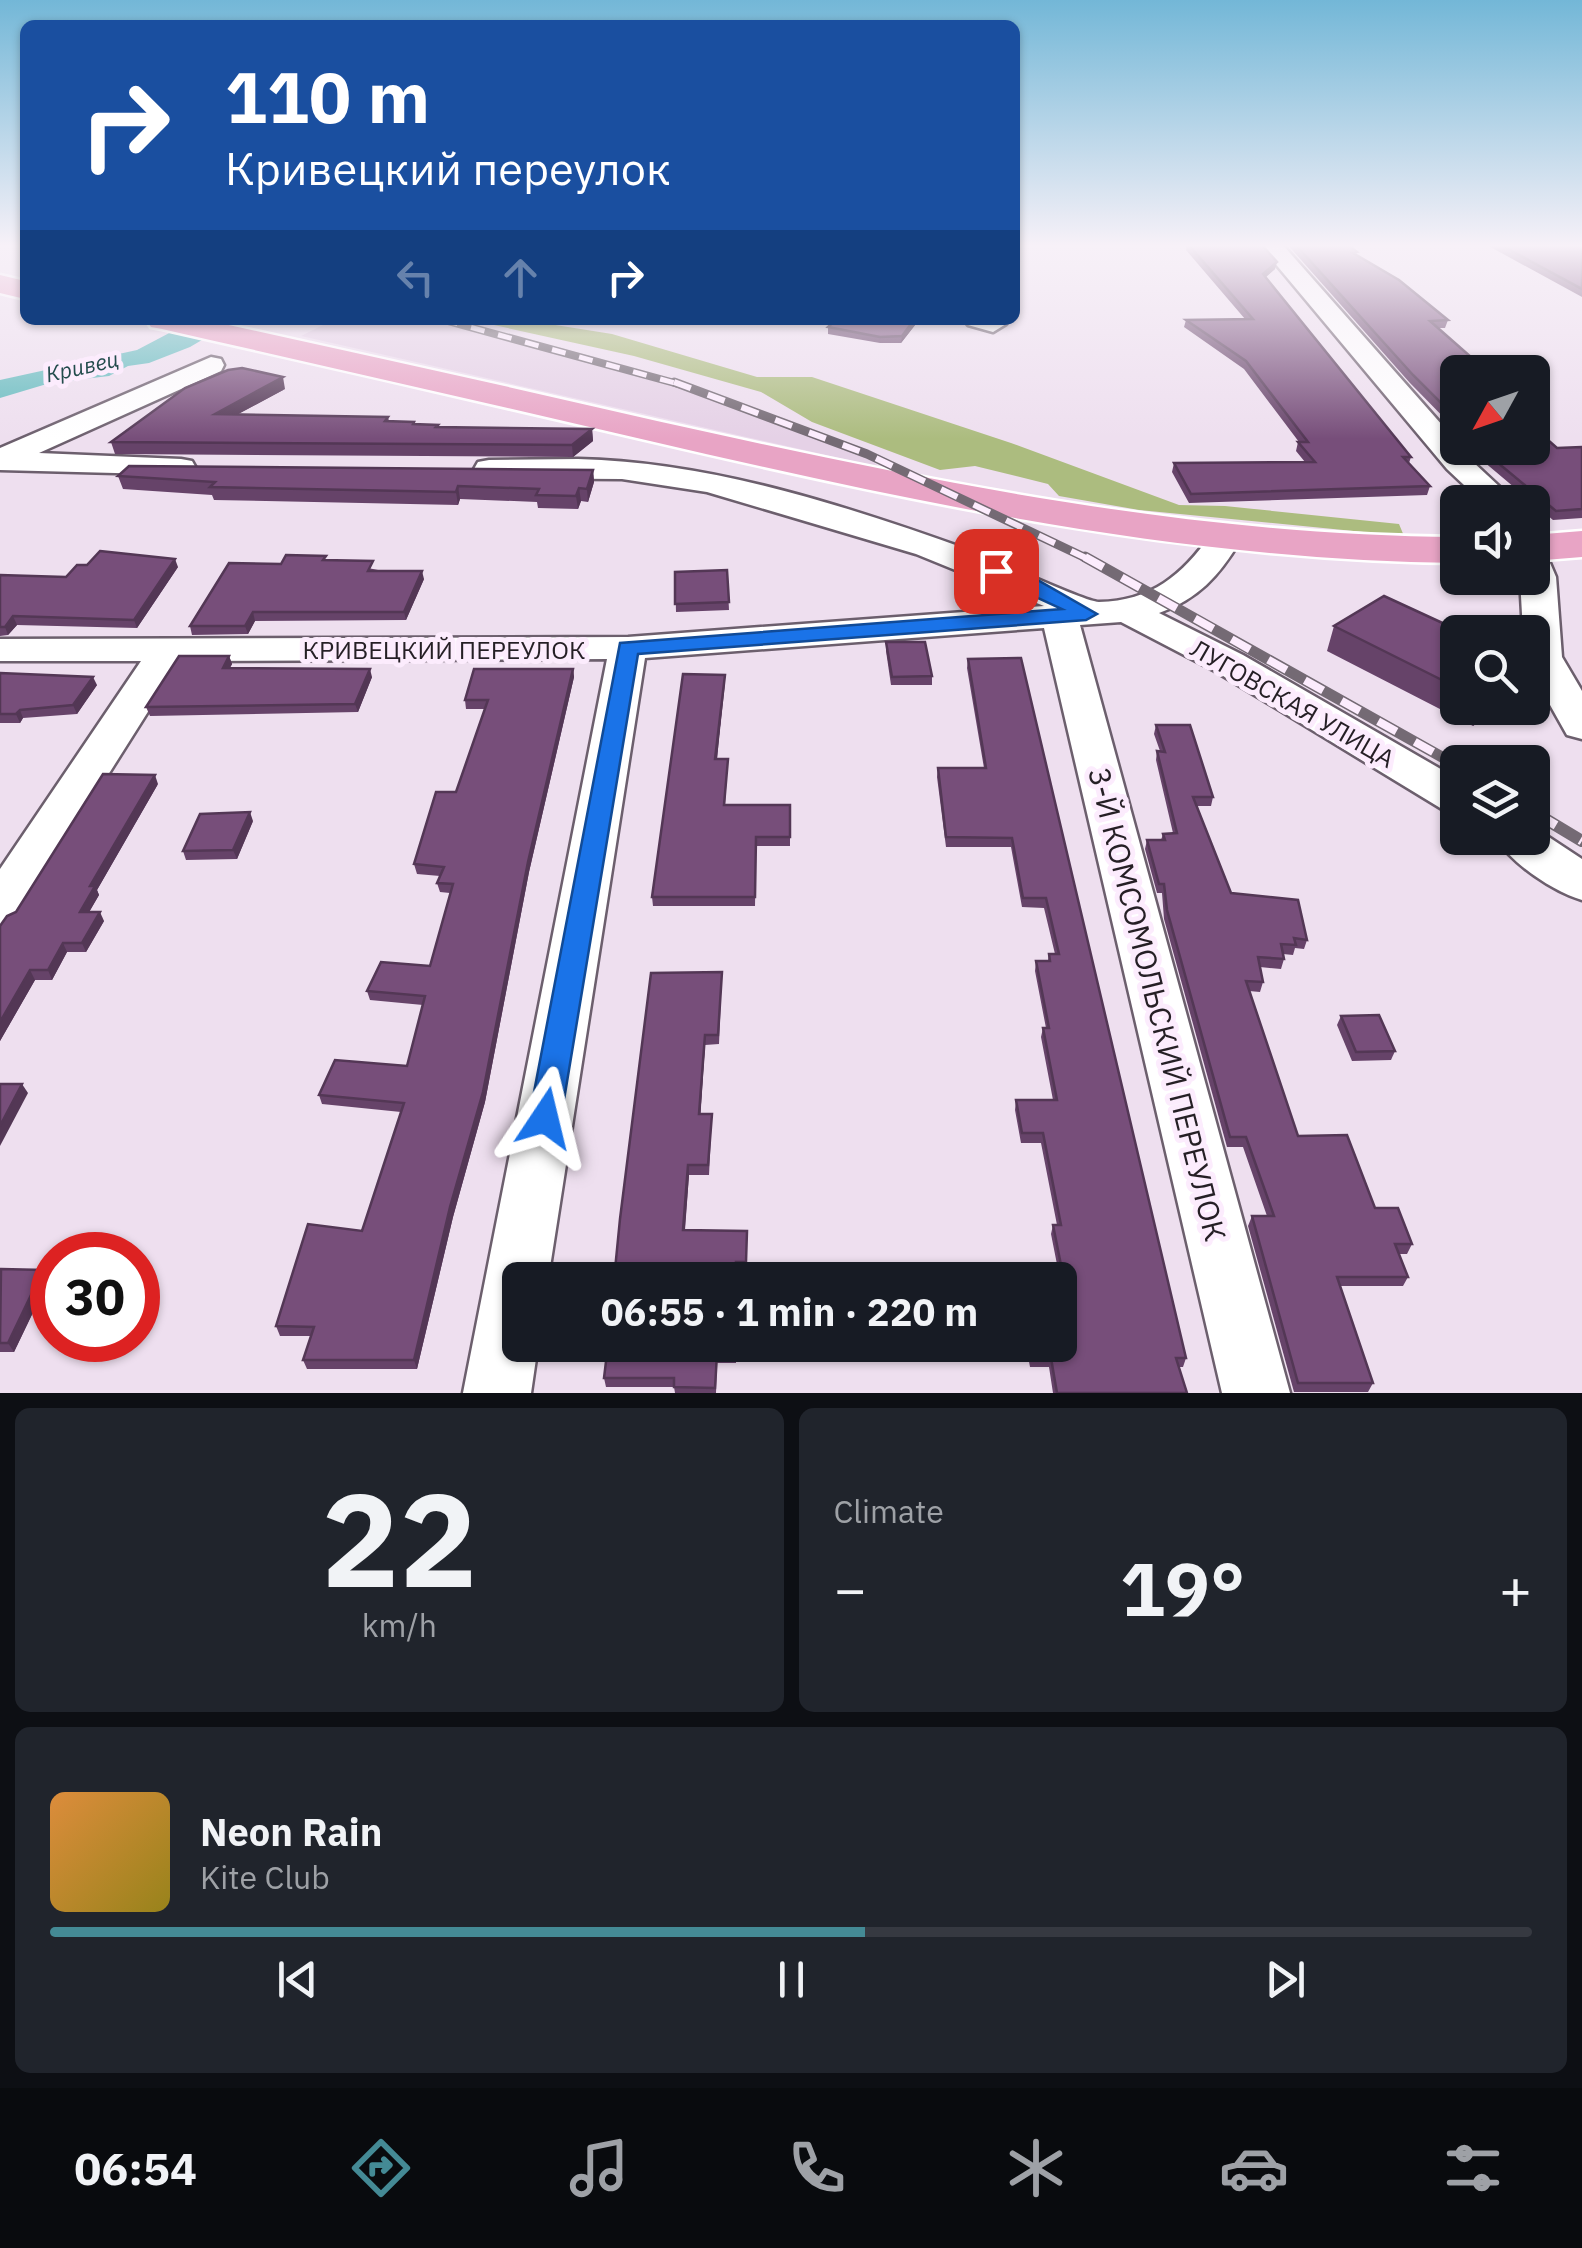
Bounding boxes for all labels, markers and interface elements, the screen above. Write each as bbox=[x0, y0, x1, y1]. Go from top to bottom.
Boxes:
text: 110 m bbox=[225, 51, 430, 142]
icon: right bbox=[60, 60, 190, 190]
text: Кривецкий переулок bbox=[225, 139, 671, 197]
icon: left bbox=[388, 250, 443, 305]
icon: ahead bbox=[493, 250, 548, 305]
icon: right bbox=[598, 250, 653, 305]
water label: Кривец bbox=[43, 344, 121, 388]
north arrow bbox=[1440, 355, 1550, 465]
map controls bbox=[1440, 355, 1550, 855]
button: sound bbox=[1440, 485, 1550, 595]
pin bbox=[954, 529, 1039, 614]
icon: arrive bbox=[969, 544, 1024, 599]
button: search bbox=[1440, 615, 1550, 725]
street label: ЛУГОВСКАЯ УЛИЦА bbox=[1185, 631, 1401, 775]
street label: КРИВЕЦКИЙ ПЕРЕУЛОК bbox=[303, 633, 585, 666]
button: layers bbox=[1440, 745, 1550, 855]
street label: 3-Й КОМСОМОЛЬСКИЙ ПЕРЕУЛОК bbox=[1080, 763, 1236, 1245]
position arrow bbox=[493, 1066, 597, 1170]
speed limit sign: 30 bbox=[30, 1232, 160, 1362]
text: 06:55 · 1 min · 220 m bbox=[601, 1287, 978, 1336]
text: 22 bbox=[321, 1454, 477, 1623]
text: Climate bbox=[834, 1490, 944, 1532]
text: 19° bbox=[1120, 1539, 1245, 1637]
text: − bbox=[834, 1553, 867, 1624]
text: + bbox=[1499, 1553, 1532, 1624]
text: km/h bbox=[362, 1604, 437, 1646]
text: Neon Rain bbox=[200, 1807, 382, 1856]
text: Kite Club bbox=[200, 1856, 330, 1898]
icon: previous bbox=[270, 1952, 325, 2007]
icon: pause bbox=[764, 1952, 819, 2007]
icon: next bbox=[1258, 1952, 1313, 2007]
icon: directions bbox=[346, 2133, 416, 2203]
icon: music bbox=[564, 2133, 634, 2203]
icon: phone bbox=[782, 2133, 852, 2203]
icon: climate bbox=[1001, 2133, 1071, 2203]
icon: car bbox=[1219, 2133, 1289, 2203]
icon: filters bbox=[1438, 2133, 1508, 2203]
text: 06:54 bbox=[74, 2139, 197, 2197]

